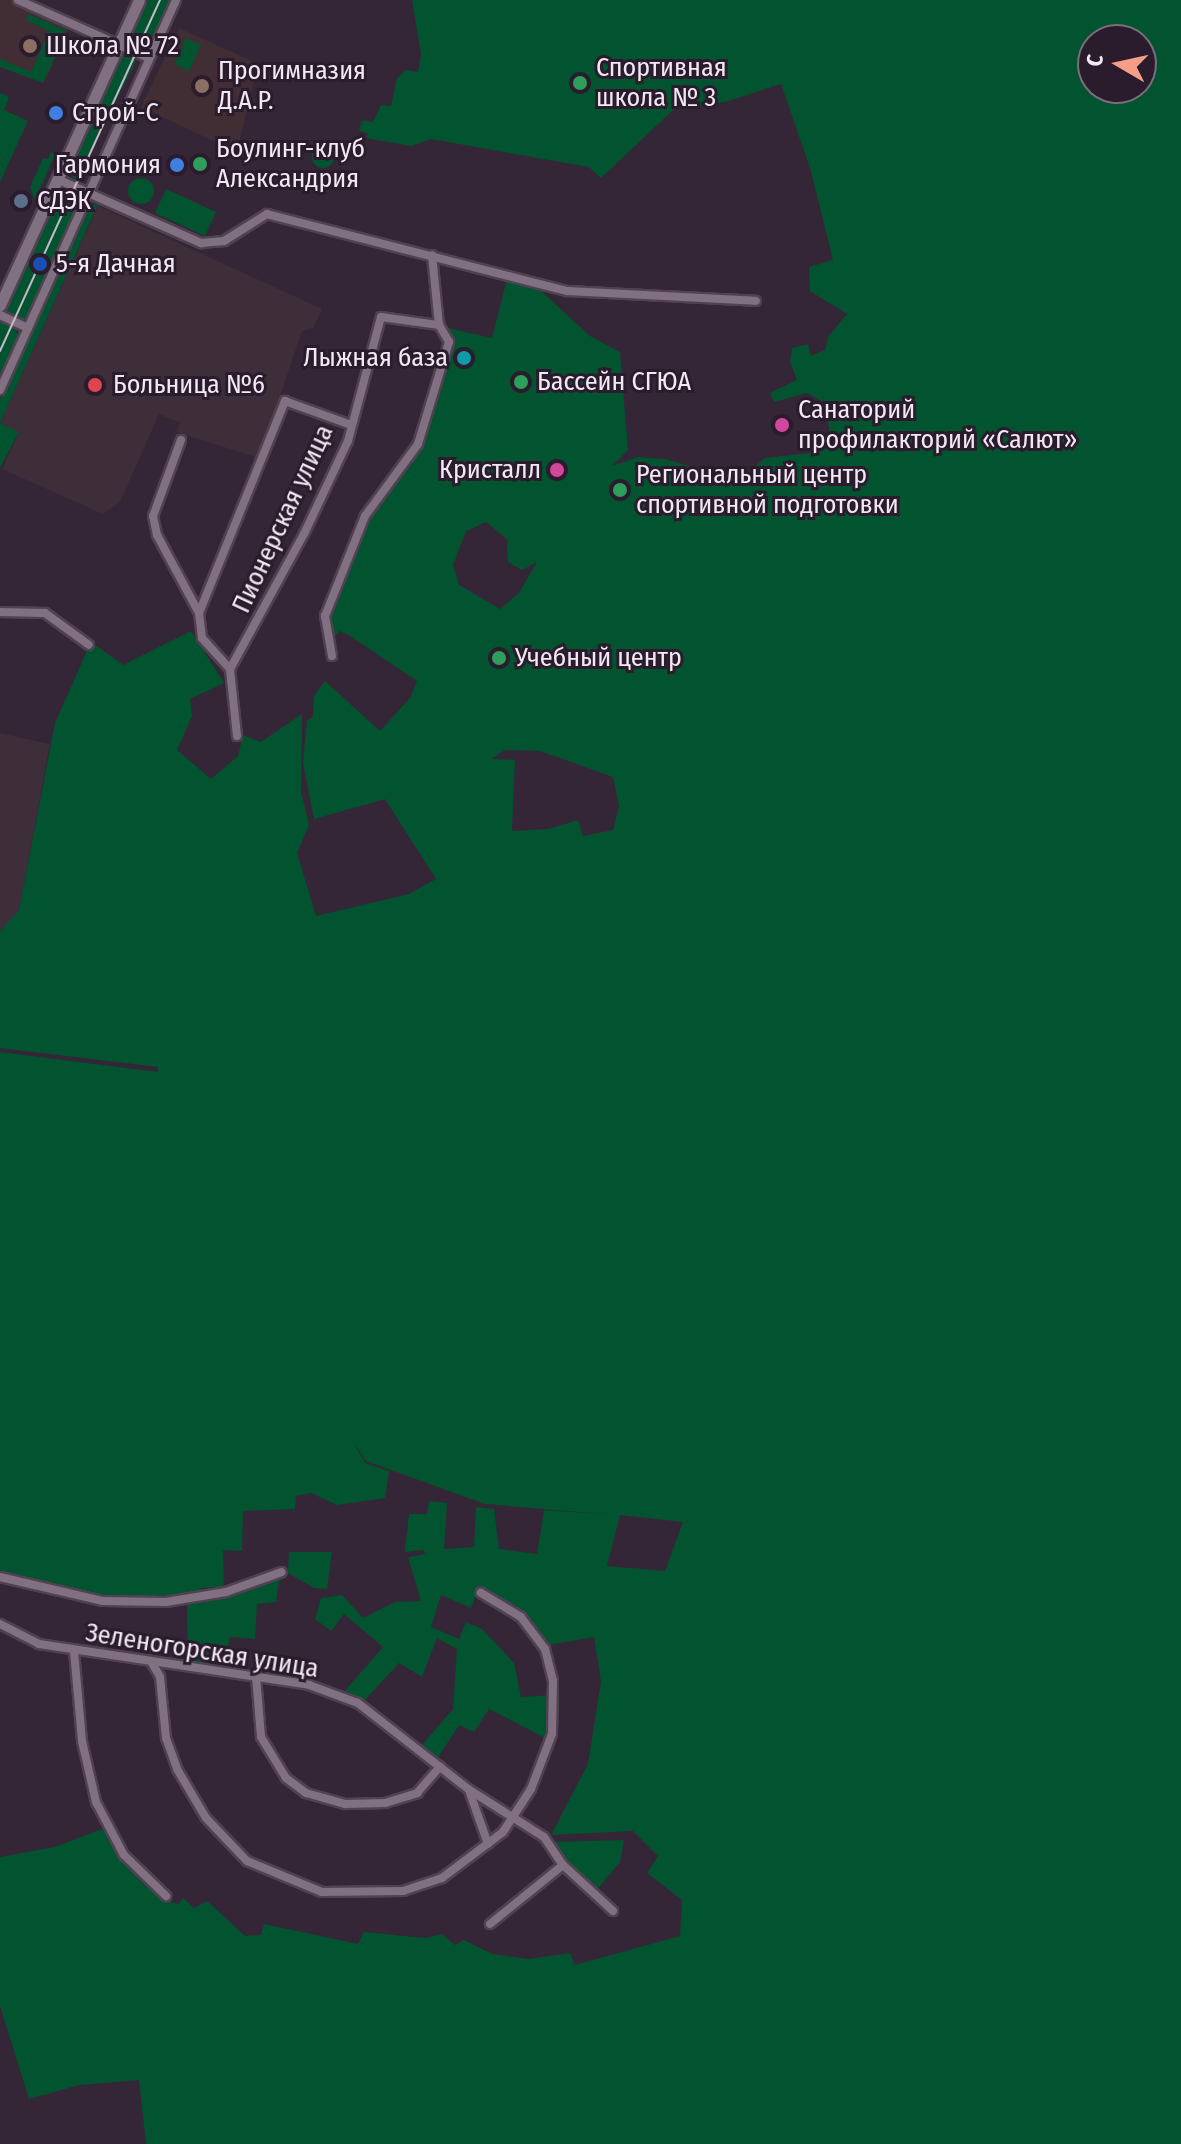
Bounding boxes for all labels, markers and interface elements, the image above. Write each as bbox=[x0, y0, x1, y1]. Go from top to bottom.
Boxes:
north arrow bbox=[1077, 24, 1157, 104]
place label: Школа № 72 bbox=[46, 30, 179, 62]
marker: Школа № 72 bbox=[21, 37, 39, 55]
place label: Спортивная школа № 3 bbox=[596, 52, 727, 114]
text: С bbox=[1081, 53, 1109, 68]
place label: Прогимназия Д.А.Р. bbox=[218, 55, 366, 116]
marker: Спортивная школа № 3 bbox=[571, 74, 589, 92]
marker: Прогимназия Д.А.Р. bbox=[193, 77, 211, 95]
place label: Строй-С bbox=[72, 97, 159, 129]
marker: Строй-С bbox=[47, 104, 65, 122]
place label: Боулинг-клуб Александрия bbox=[216, 133, 365, 194]
place label: Гармония bbox=[55, 149, 161, 181]
marker: Боулинг-клуб Александрия bbox=[191, 155, 209, 173]
marker: Гармония bbox=[168, 156, 186, 174]
place label: СДЭК bbox=[37, 185, 91, 217]
marker: СДЭК bbox=[12, 192, 30, 210]
place label: 5-я Дачная bbox=[56, 248, 176, 280]
marker: 5-я Дачная bbox=[31, 255, 49, 273]
place label: Лыжная база bbox=[303, 342, 448, 374]
marker: Лыжная база bbox=[455, 349, 473, 367]
place label: Бассейн СГЮА bbox=[537, 366, 691, 398]
place label: Больница №6 bbox=[113, 369, 265, 401]
marker: Бассейн СГЮА bbox=[512, 373, 530, 391]
marker: Больница №6 bbox=[84, 374, 106, 396]
place label: Санаторий профилакторий «Салют» bbox=[798, 394, 1077, 456]
marker: Санаторий профилакторий «Салют» bbox=[773, 416, 791, 434]
street label: Пионерская улица bbox=[226, 420, 340, 618]
place label: Кристалл bbox=[439, 454, 541, 486]
place label: Региональный центр спортивной подготовки bbox=[636, 459, 899, 520]
marker: Кристалл bbox=[548, 461, 566, 479]
marker: Региональный центр спортивной подготовки bbox=[611, 481, 629, 499]
place label: Учебный центр bbox=[515, 642, 682, 674]
marker: Учебный центр bbox=[490, 649, 508, 667]
street label: Зеленогорская улица bbox=[83, 1617, 321, 1685]

